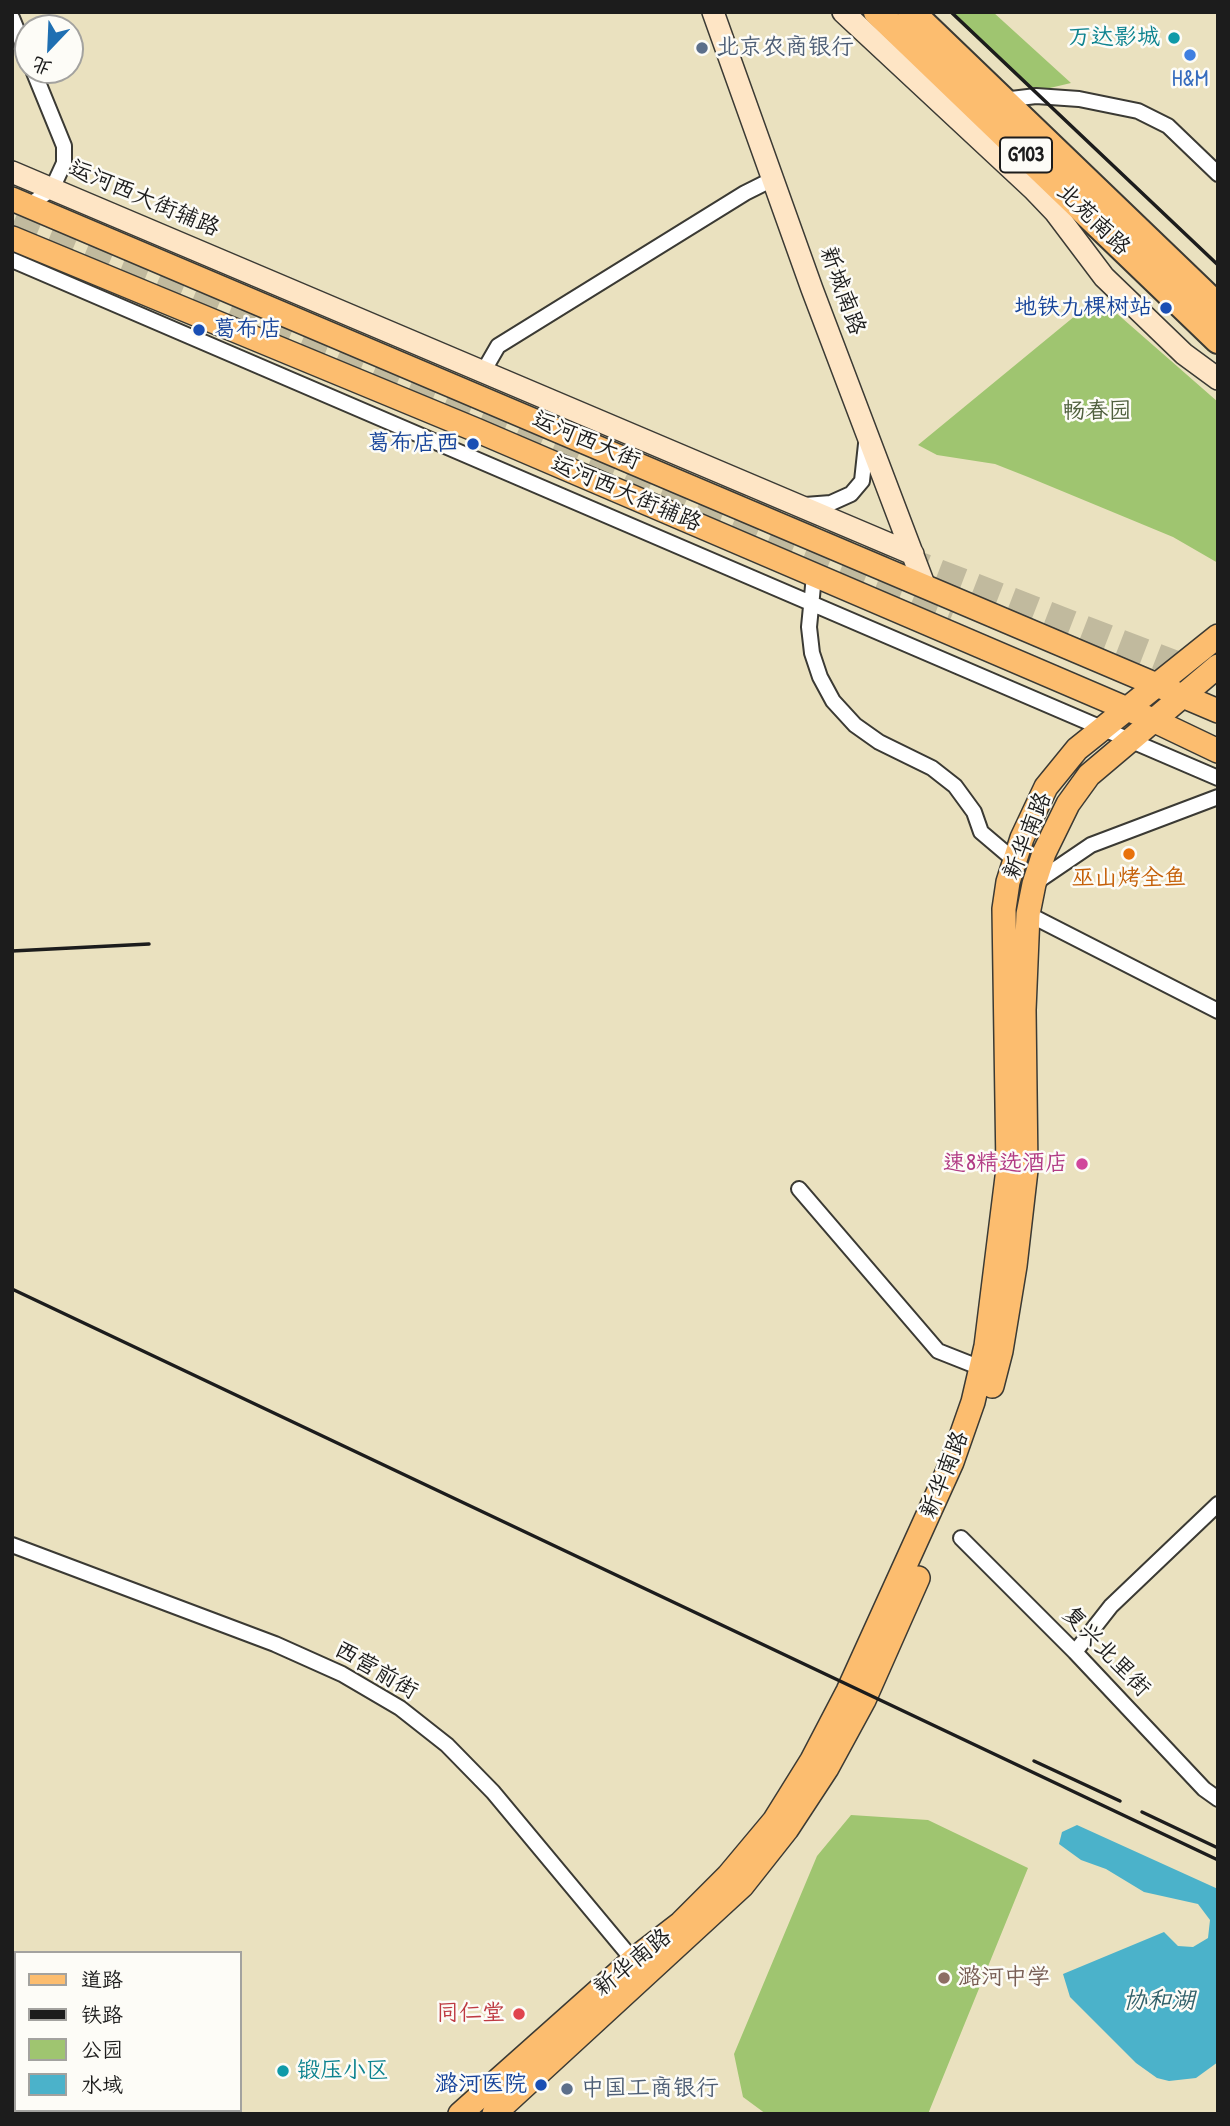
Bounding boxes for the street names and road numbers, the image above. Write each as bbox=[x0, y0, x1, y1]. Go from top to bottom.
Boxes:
road number: G103 bbox=[1000, 138, 1052, 172]
street label: 运河西大街辅路 bbox=[65, 155, 223, 243]
street label: 北苑南路 bbox=[1050, 178, 1136, 262]
street label: 新城南路 bbox=[813, 243, 871, 339]
street label: 运河西大街 bbox=[528, 406, 644, 476]
street label: 运河西大街辅路 bbox=[547, 450, 705, 538]
street label: 新华南路 bbox=[998, 788, 1058, 884]
street label: 新华南路 bbox=[915, 1427, 975, 1523]
street label: 复兴北里街 bbox=[1056, 1601, 1156, 1703]
street label: 西营前街 bbox=[329, 1636, 423, 1706]
street label: 新华南路 bbox=[589, 1923, 677, 2003]

